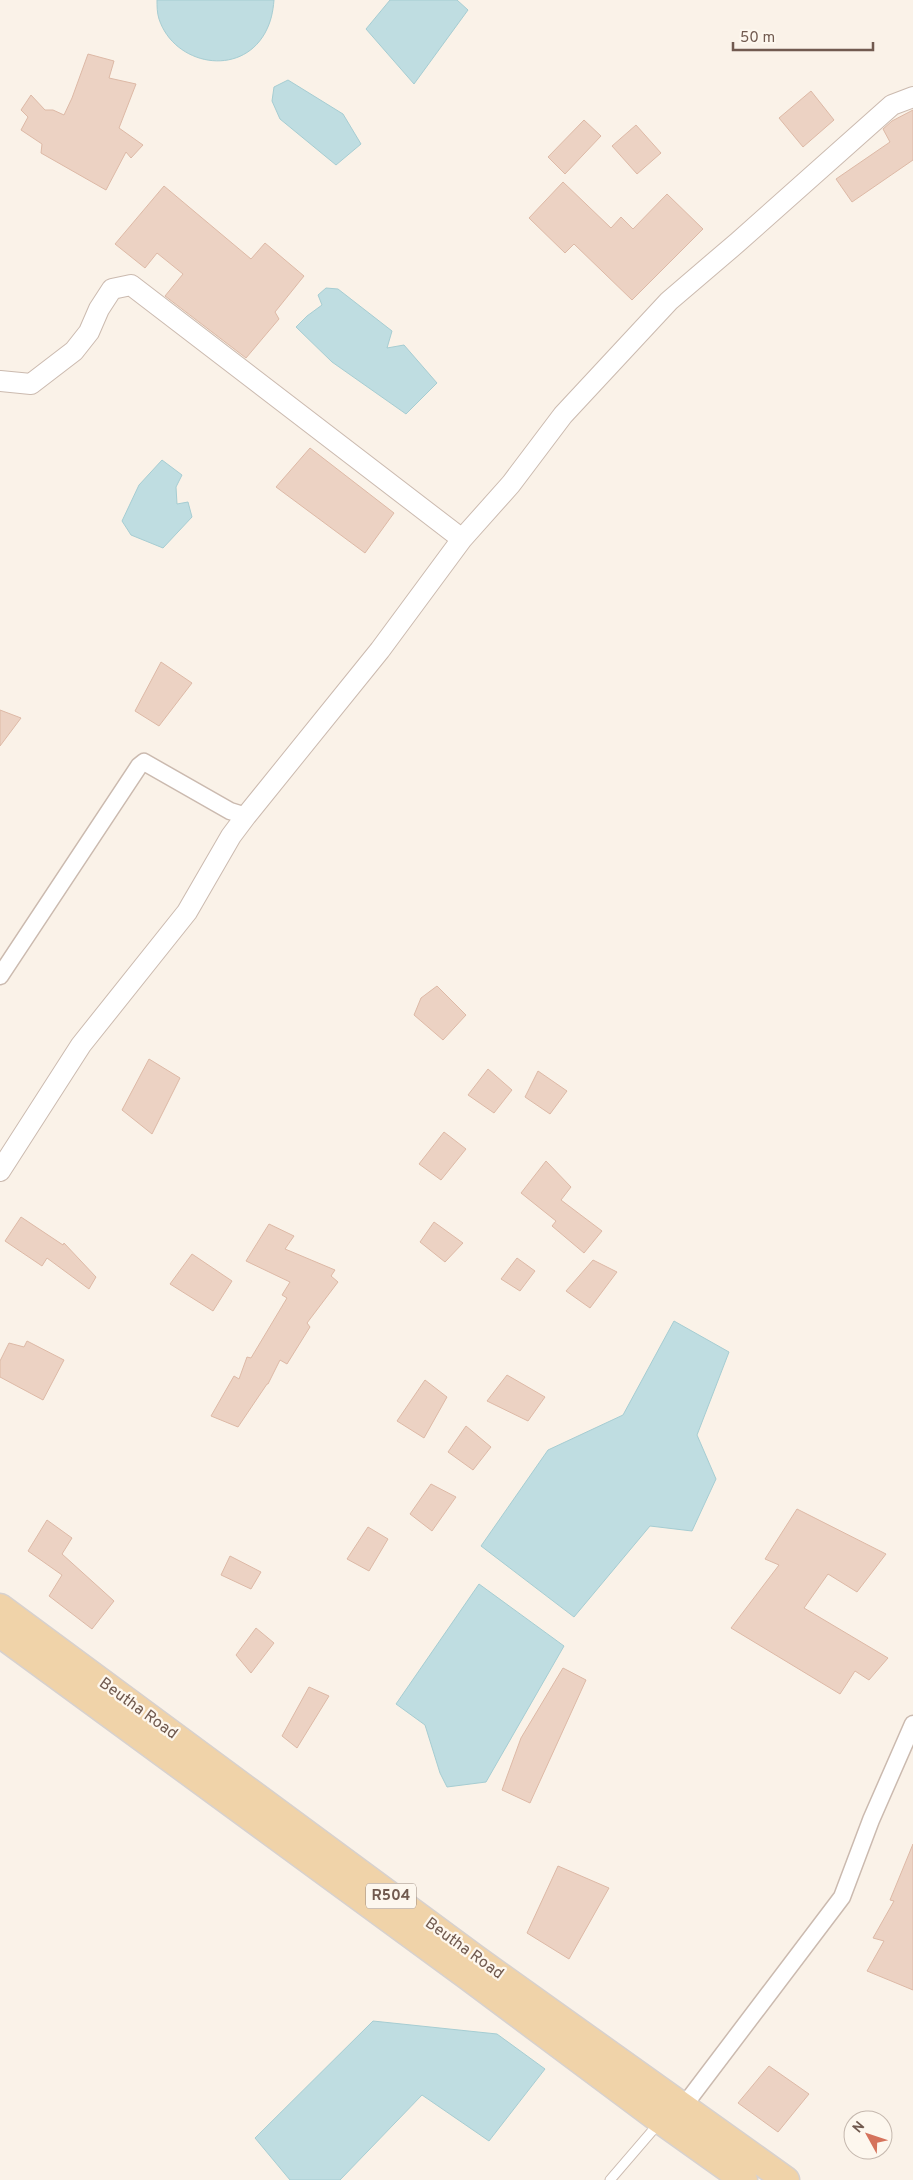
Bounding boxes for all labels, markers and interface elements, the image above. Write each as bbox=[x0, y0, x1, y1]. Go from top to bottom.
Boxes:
scale bar bbox=[733, 20, 873, 52]
text: 50 m bbox=[740, 29, 775, 48]
street label: Beutha Road bbox=[95, 1674, 181, 1744]
road number: R504 bbox=[366, 1884, 416, 1908]
street label: Beutha Road bbox=[421, 1914, 507, 1984]
north arrow bbox=[843, 2110, 893, 2160]
text: N bbox=[849, 2118, 869, 2137]

